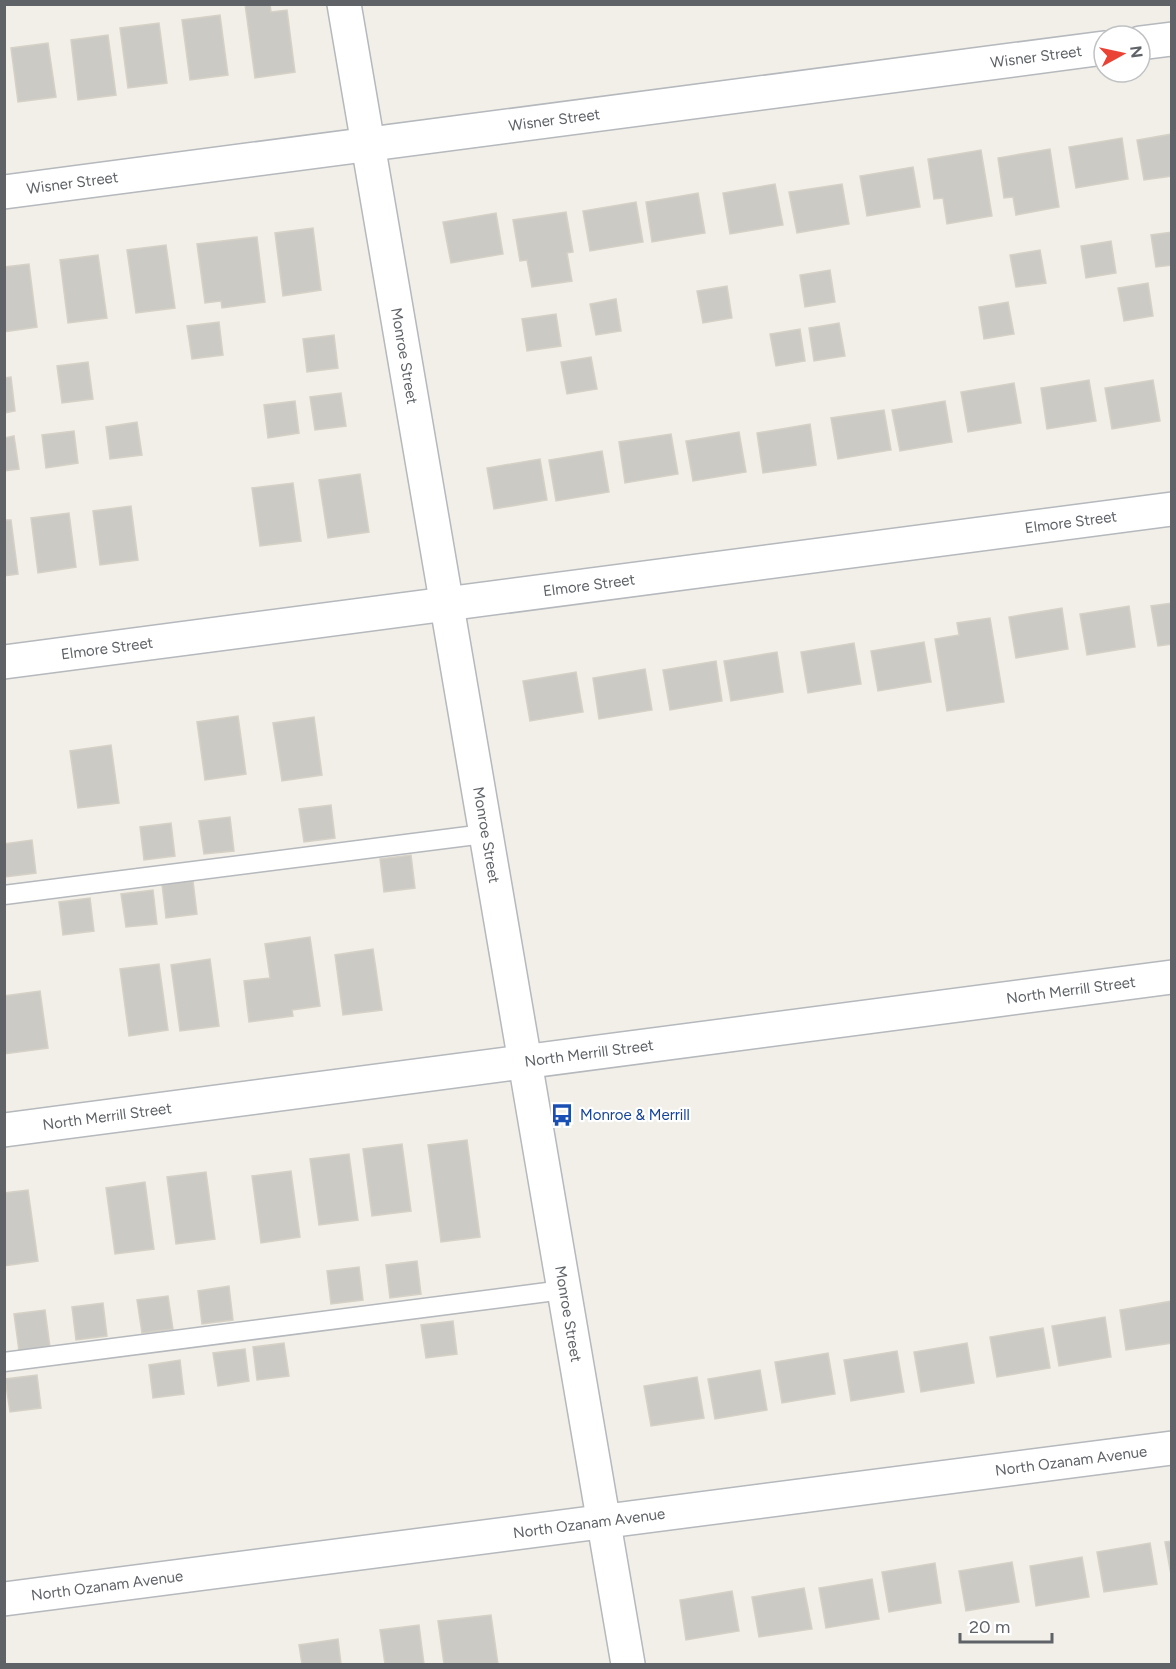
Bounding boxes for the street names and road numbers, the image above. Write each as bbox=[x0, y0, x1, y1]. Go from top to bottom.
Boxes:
street label: Wisner Street bbox=[989, 42, 1083, 72]
street label: Wisner Street bbox=[507, 105, 602, 135]
street label: Wisner Street bbox=[25, 168, 120, 198]
street label: Monroe Street bbox=[387, 306, 421, 406]
street label: Elmore Street bbox=[1024, 507, 1118, 537]
street label: Elmore Street bbox=[542, 570, 636, 600]
street label: Elmore Street bbox=[60, 634, 155, 663]
street label: Monroe Street bbox=[469, 785, 503, 885]
street label: North Merrill Street bbox=[1005, 973, 1137, 1008]
street label: North Merrill Street bbox=[523, 1036, 655, 1071]
street label: North Merrill Street bbox=[41, 1099, 173, 1134]
street label: Monroe Street bbox=[551, 1264, 585, 1364]
street label: North Ozanam Avenue bbox=[994, 1442, 1148, 1480]
street label: North Ozanam Avenue bbox=[512, 1505, 666, 1542]
street label: North Ozanam Avenue bbox=[30, 1567, 184, 1604]

